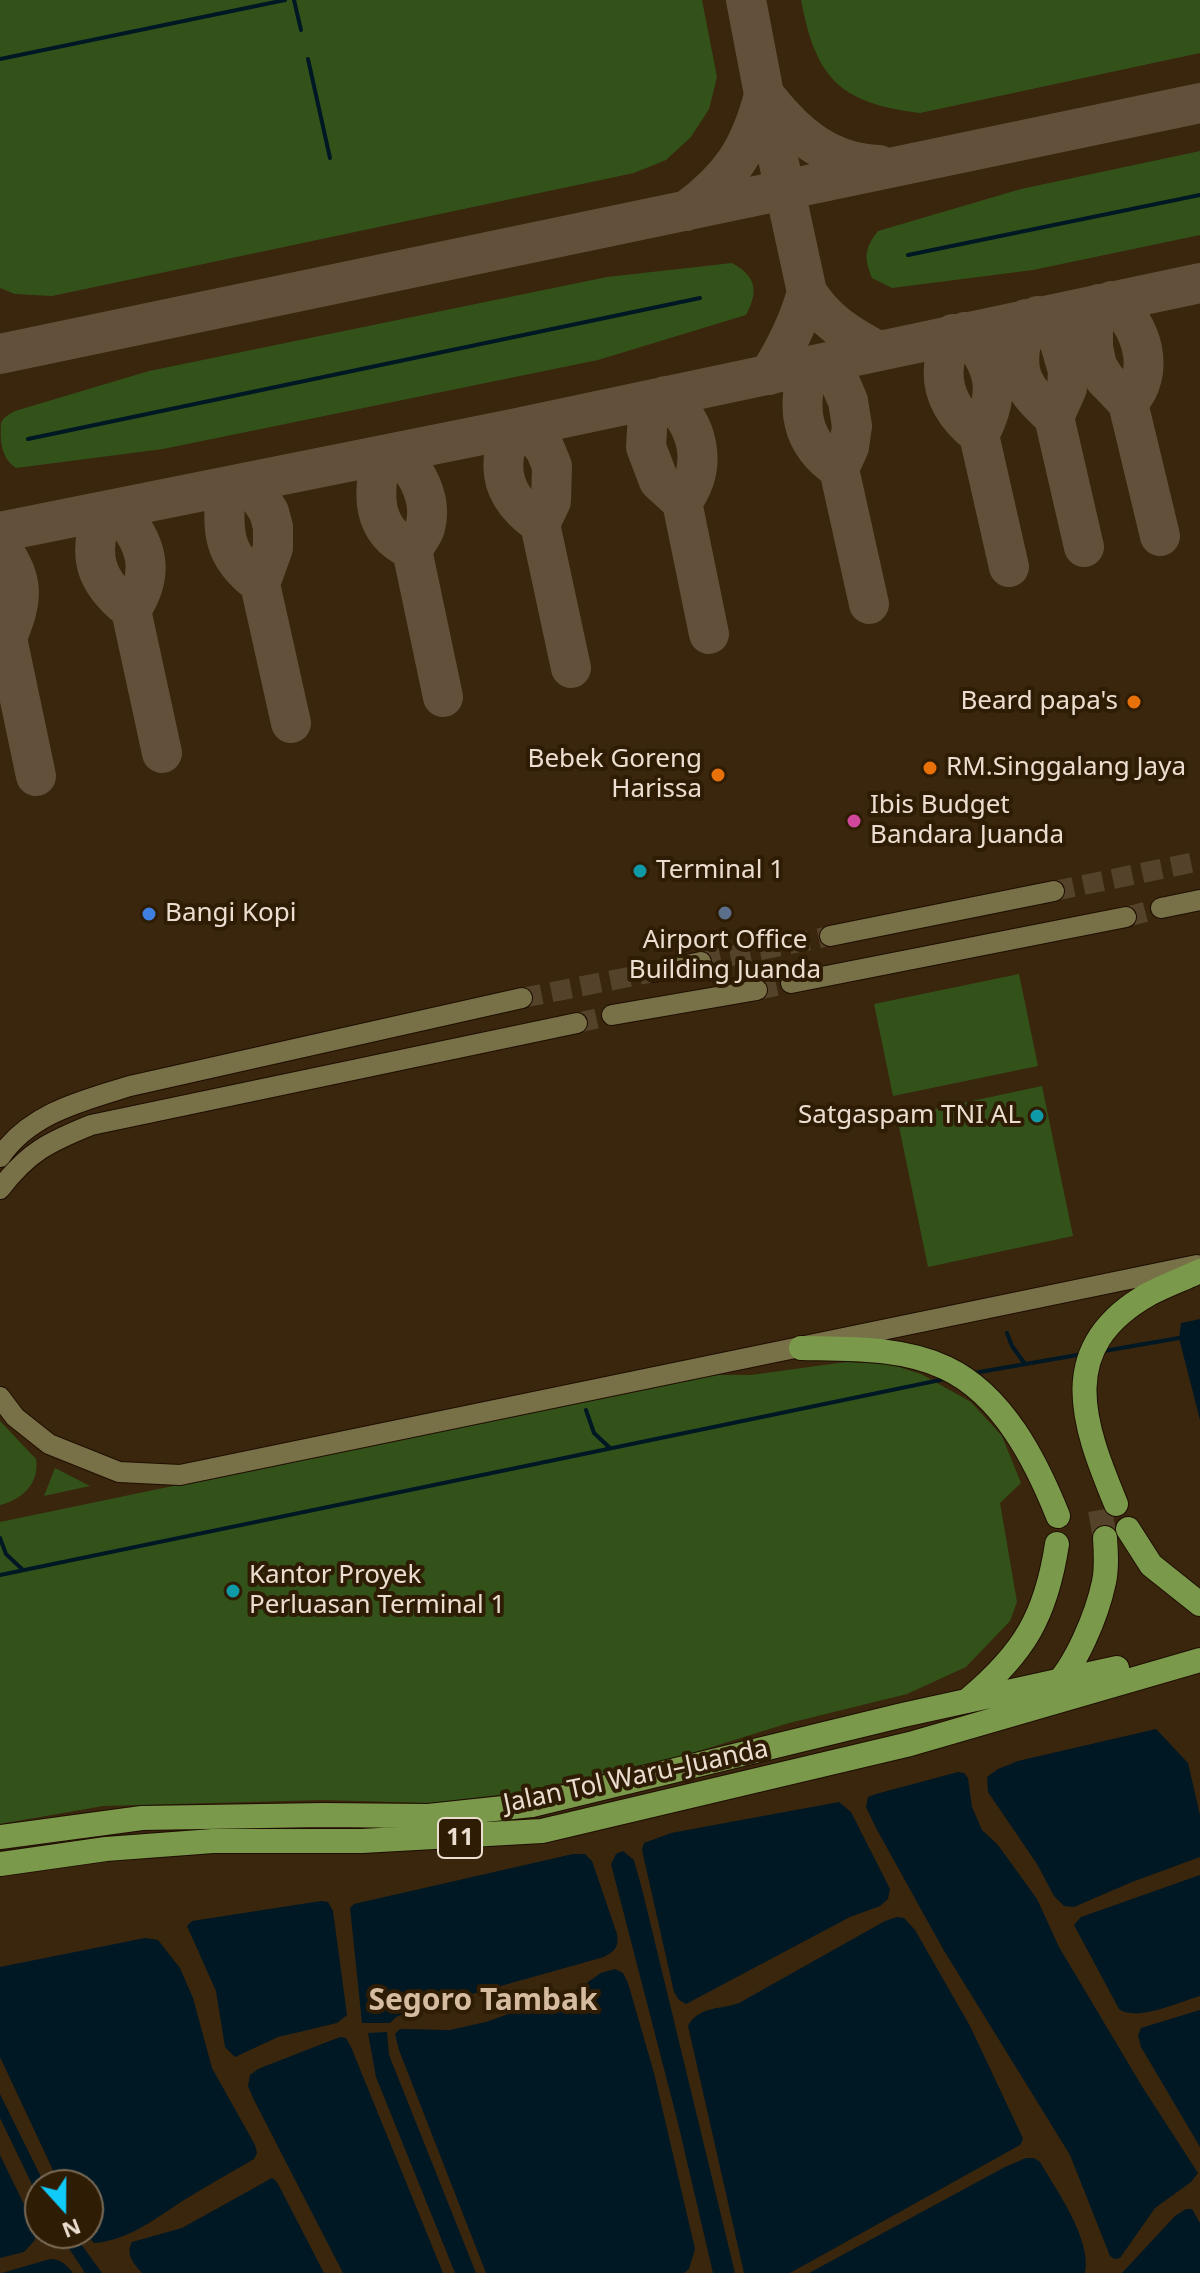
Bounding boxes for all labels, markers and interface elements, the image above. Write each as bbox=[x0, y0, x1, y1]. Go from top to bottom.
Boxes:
place label: Beard papa's bbox=[960, 686, 1118, 718]
marker: Beard papa's bbox=[1125, 693, 1143, 711]
place label: Bebek Goreng Harissa bbox=[528, 744, 702, 806]
place label: RM.Singgalang Jaya bbox=[946, 752, 1186, 784]
marker: RM.Singgalang Jaya bbox=[921, 759, 939, 777]
marker: Bebek Goreng Harissa bbox=[709, 766, 727, 784]
place label: Ibis Budget Bandara Juanda bbox=[870, 790, 1064, 852]
marker: Ibis Budget Bandara Juanda bbox=[845, 812, 863, 830]
place label: Terminal 1 bbox=[656, 855, 784, 887]
marker: Terminal 1 bbox=[631, 862, 649, 880]
place label: Bangi Kopi bbox=[165, 898, 297, 930]
marker: Airport Office Building Juanda bbox=[716, 904, 734, 922]
marker: Bangi Kopi bbox=[140, 905, 158, 923]
place label: Airport Office Building Juanda bbox=[629, 925, 821, 986]
place label: Satgaspam TNI AL bbox=[798, 1100, 1021, 1132]
marker: Satgaspam TNI AL bbox=[1028, 1107, 1046, 1125]
place label: Kantor Proyek Perluasan Terminal 1 bbox=[249, 1560, 505, 1622]
marker: Kantor Proyek Perluasan Terminal 1 bbox=[224, 1582, 242, 1600]
street label: Jalan Tol Waru–Juanda bbox=[501, 1734, 771, 1820]
road number: 11 bbox=[438, 1818, 482, 1858]
district label: Segoro Tambak bbox=[368, 1983, 598, 2019]
north arrow bbox=[24, 2169, 104, 2249]
text: N bbox=[58, 2212, 86, 2247]

